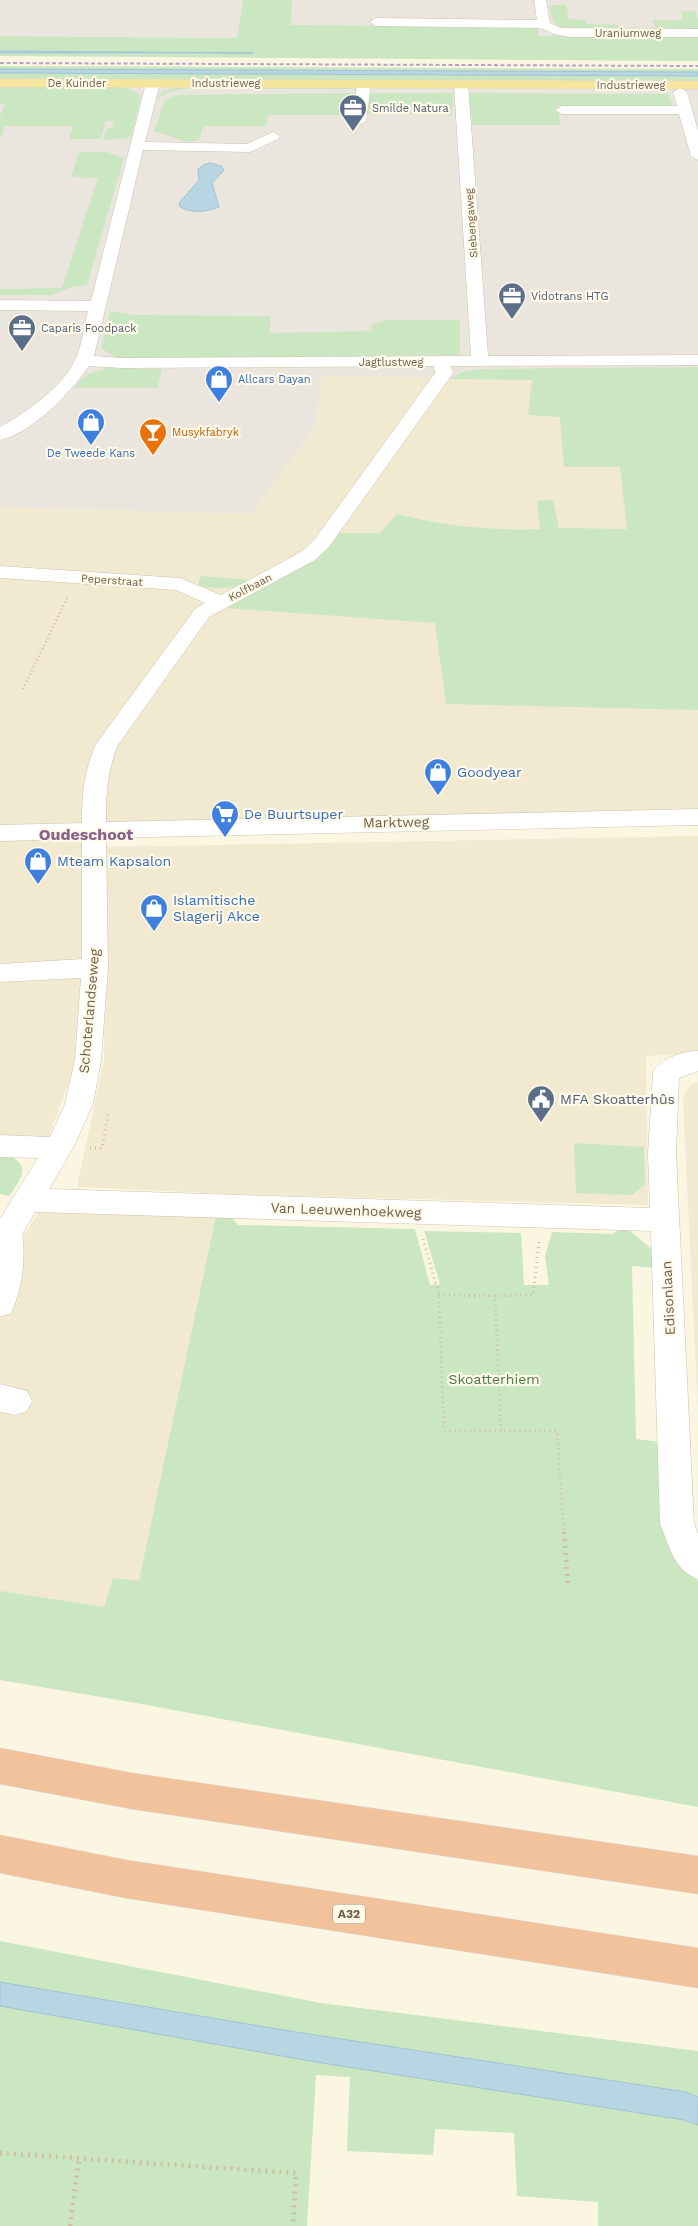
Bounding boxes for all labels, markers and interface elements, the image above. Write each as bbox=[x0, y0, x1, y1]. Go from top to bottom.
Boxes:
street label: Uraniumweg bbox=[595, 27, 661, 40]
street label: De Kuinder bbox=[47, 77, 107, 90]
street label: Industrieweg bbox=[192, 77, 261, 90]
street label: Industrieweg bbox=[597, 79, 666, 92]
office icon: Smilde Natura bbox=[338, 93, 368, 132]
place label: Smilde Natura bbox=[372, 102, 449, 115]
street label: Siebengaweg bbox=[463, 188, 480, 258]
office icon: Vidotrans HTG bbox=[497, 281, 527, 320]
place label: Vidotrans HTG bbox=[531, 290, 608, 303]
office icon: Caparis Foodpack bbox=[7, 313, 37, 352]
place label: Caparis Foodpack bbox=[41, 322, 137, 335]
street label: Jagtlustweg bbox=[359, 356, 423, 369]
shop icon: Allcars Dayan bbox=[204, 364, 234, 403]
place label: Allcars Dayan bbox=[238, 373, 311, 386]
shop icon: De Tweede Kans bbox=[76, 407, 106, 446]
bar icon: Musykfabryk bbox=[138, 417, 168, 456]
place label: Musykfabryk bbox=[172, 426, 239, 439]
place label: De Tweede Kans bbox=[47, 447, 135, 460]
street label: Kolfbaan bbox=[226, 571, 274, 604]
street label: Peperstraat bbox=[81, 572, 144, 589]
shop icon: Goodyear bbox=[423, 757, 453, 796]
place label: Goodyear bbox=[457, 764, 522, 780]
supermarket icon: De Buurtsuper bbox=[210, 799, 240, 838]
place label: De Buurtsuper bbox=[244, 806, 343, 822]
street label: Marktweg bbox=[363, 813, 430, 831]
district label: Oudeschoot bbox=[39, 825, 133, 844]
shop icon: Mteam Kapsalon bbox=[23, 846, 53, 885]
place label: Mteam Kapsalon bbox=[57, 853, 171, 869]
place label: Islamitische Slagerij Akce bbox=[173, 892, 260, 924]
shop icon: Islamitische Slagerij Akce bbox=[139, 893, 169, 932]
street label: Schoterlandseweg bbox=[76, 947, 102, 1074]
public building icon: MFA Skoatterhûs bbox=[526, 1084, 556, 1123]
place label: MFA Skoatterhûs bbox=[560, 1091, 675, 1107]
street label: Van Leeuwenhoekweg bbox=[270, 1199, 422, 1221]
street label: Edisonlaan bbox=[658, 1260, 678, 1336]
park label: Skoatterhiem bbox=[448, 1371, 540, 1387]
road number: A32 bbox=[333, 1905, 365, 1924]

